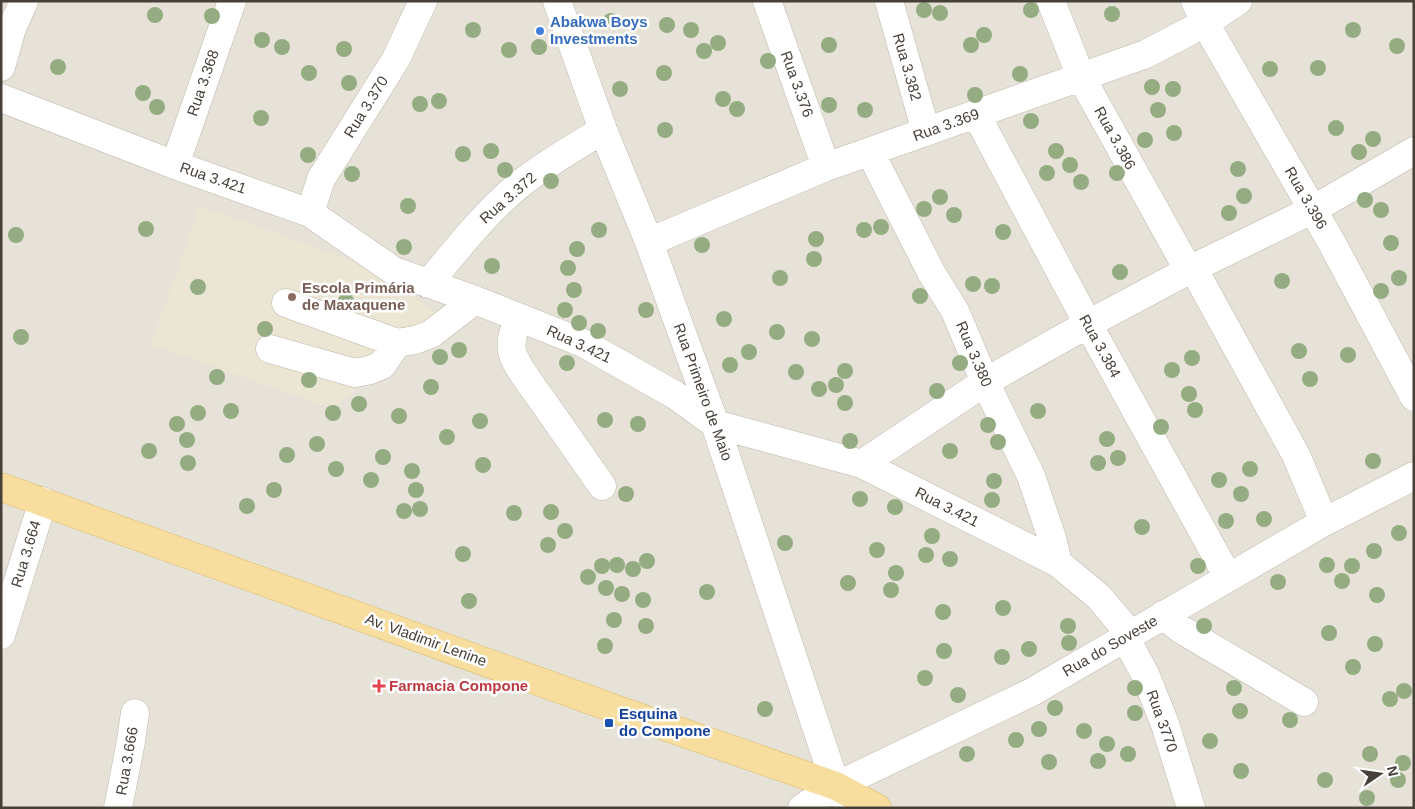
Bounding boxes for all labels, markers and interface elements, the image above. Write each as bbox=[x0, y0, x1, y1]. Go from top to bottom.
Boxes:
place label: Abakwa Boys Investments bbox=[550, 13, 648, 47]
marker: Abakwa Boys Investments bbox=[534, 25, 546, 37]
street label: Rua 3.382 bbox=[890, 31, 925, 102]
street label: Rua 3.368 bbox=[183, 47, 222, 118]
street label: Rua 3.376 bbox=[778, 48, 817, 119]
street label: Rua 3.370 bbox=[340, 73, 391, 141]
street label: Rua 3.386 bbox=[1091, 103, 1140, 172]
street label: Rua 3.369 bbox=[910, 105, 981, 144]
street label: Rua 3.421 bbox=[178, 158, 249, 197]
street label: Rua 3.396 bbox=[1282, 164, 1331, 232]
street label: Rua 3.372 bbox=[476, 168, 539, 227]
place label: Escola Primária de Maxaquene bbox=[302, 279, 415, 313]
marker: Escola Primária de Maxaquene bbox=[286, 291, 298, 303]
street label: Rua 3.384 bbox=[1076, 311, 1125, 380]
street label: Rua 3.380 bbox=[953, 319, 996, 389]
street label: Rua 3.421 bbox=[544, 321, 614, 366]
street label: Rua Primeiro de Maio bbox=[671, 321, 736, 463]
street label: Rua 3.421 bbox=[913, 483, 982, 530]
street label: Rua 3.664 bbox=[7, 518, 44, 589]
street label: Av. Vladimir Lenine bbox=[363, 610, 489, 669]
street label: Rua do Soveste bbox=[1059, 612, 1160, 680]
place label: Farmacia Compone bbox=[389, 677, 528, 694]
marker: Farmacia Compone bbox=[373, 680, 385, 692]
street label: Rua 3770 bbox=[1143, 687, 1182, 754]
place label: Esquina do Compone bbox=[619, 705, 711, 739]
marker: Esquina do Compone bbox=[603, 717, 615, 729]
street label: Rua 3.666 bbox=[112, 725, 141, 796]
north arrow bbox=[1355, 749, 1405, 799]
text: N bbox=[1384, 764, 1402, 778]

